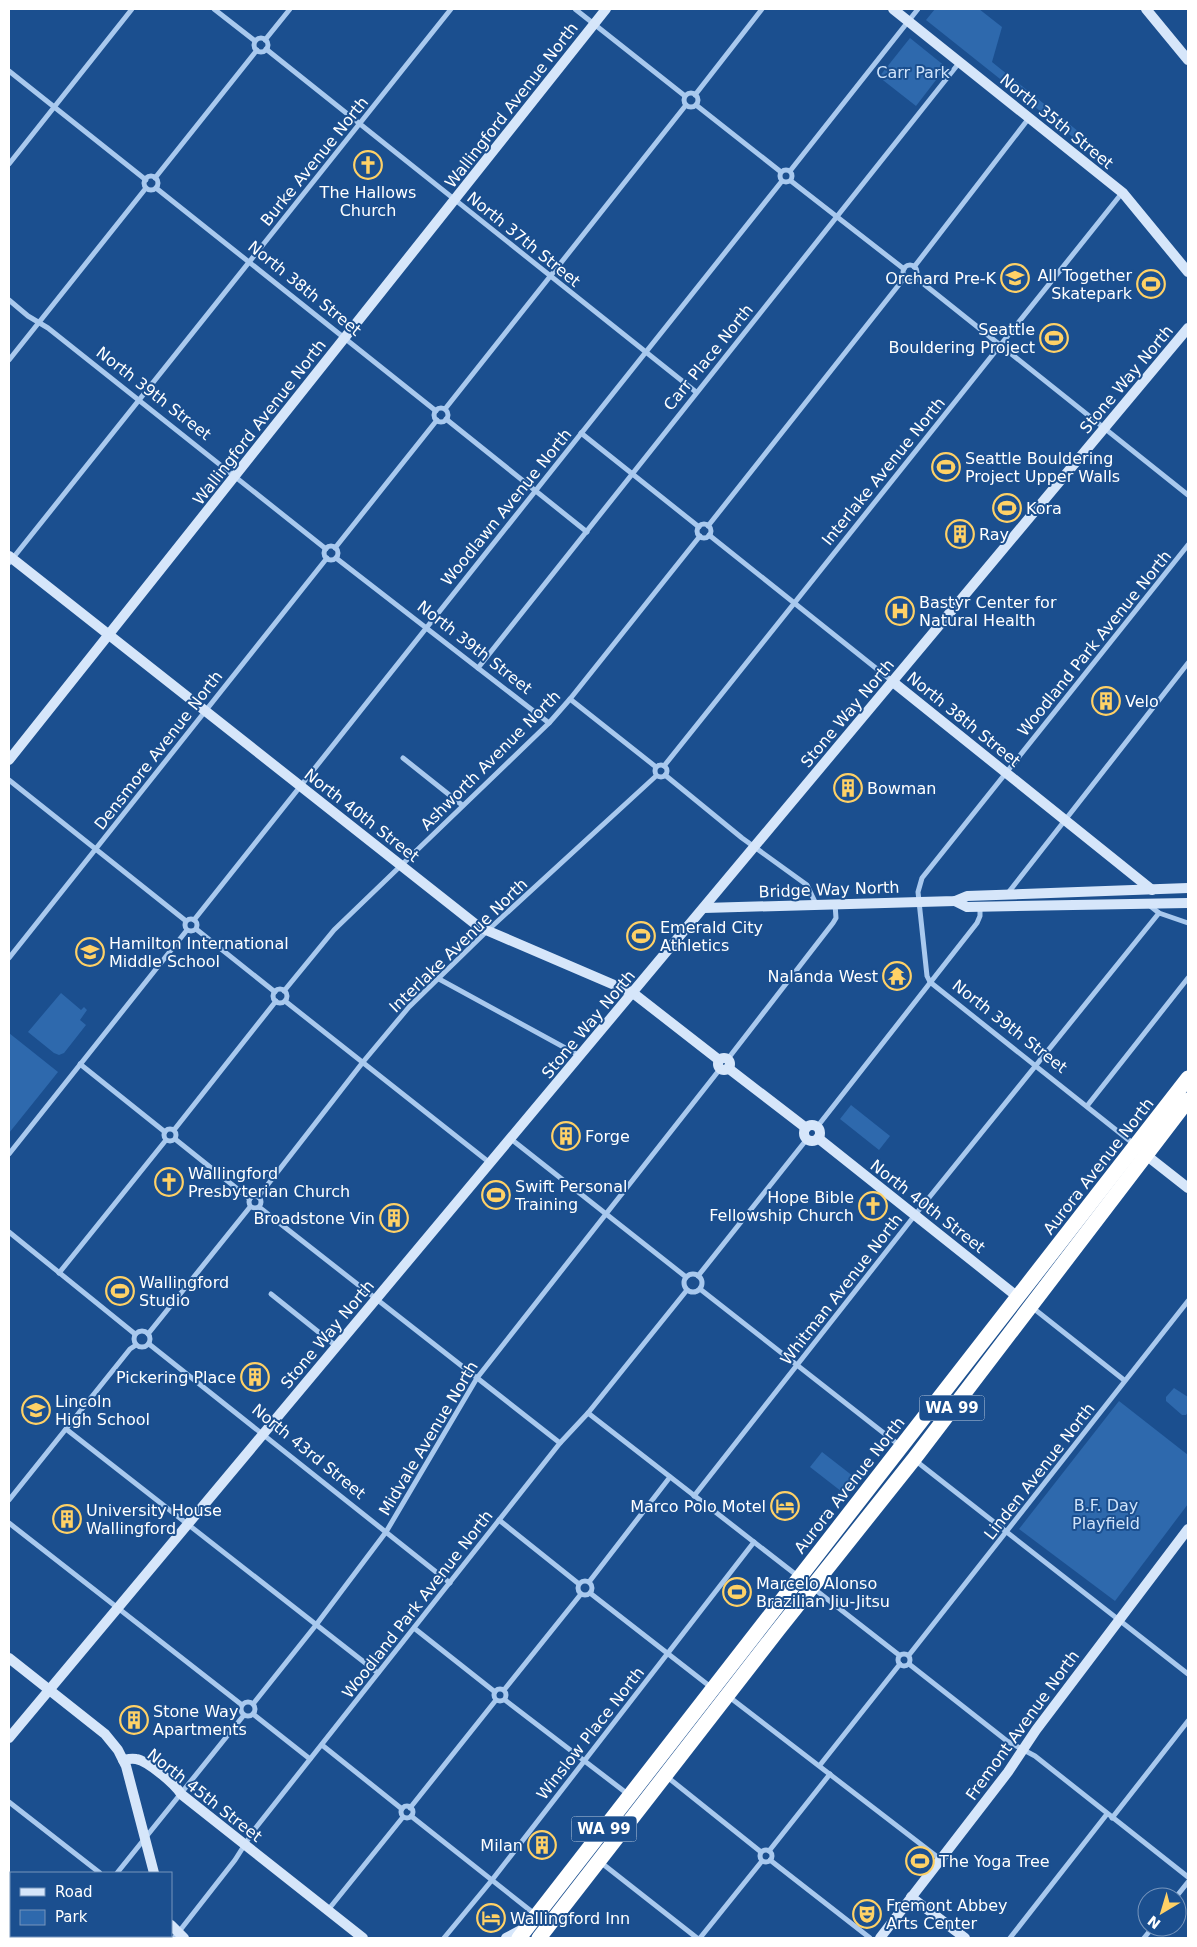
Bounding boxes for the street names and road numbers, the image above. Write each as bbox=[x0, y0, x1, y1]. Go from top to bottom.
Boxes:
street label: Wallingford Avenue North bbox=[441, 19, 582, 192]
street label: North 35th Street bbox=[996, 70, 1117, 173]
street label: Burke Avenue North bbox=[256, 93, 372, 230]
street label: North 37th Street bbox=[463, 188, 584, 291]
street label: North 38th Street bbox=[244, 237, 365, 340]
street label: Carr Place North bbox=[660, 300, 757, 414]
street label: Stone Way North bbox=[1076, 321, 1177, 437]
street label: Wallingford Avenue North bbox=[189, 336, 330, 509]
street label: North 39th Street bbox=[93, 343, 215, 444]
street label: Interlake Avenue North bbox=[818, 394, 949, 549]
street label: Woodlawn Avenue North bbox=[437, 425, 576, 590]
street label: Woodland Park Avenue North bbox=[1014, 547, 1175, 740]
street label: North 39th Street bbox=[414, 597, 536, 698]
street label: Stone Way North bbox=[797, 655, 898, 771]
street label: Densmore Avenue North bbox=[90, 667, 226, 834]
street label: North 38th Street bbox=[903, 668, 1024, 771]
street label: Ashworth Avenue North bbox=[417, 687, 564, 834]
street label: North 40th Street bbox=[301, 765, 423, 866]
street label: Interlake Avenue North bbox=[385, 874, 531, 1016]
street label: Bridge Way North bbox=[758, 878, 900, 901]
street label: Stone Way North bbox=[538, 966, 639, 1082]
street label: North 39th Street bbox=[949, 976, 1071, 1077]
street label: Aurora Avenue North bbox=[1039, 1094, 1158, 1238]
street label: North 40th Street bbox=[867, 1156, 989, 1257]
street label: Whitman Avenue North bbox=[776, 1210, 906, 1369]
street label: Stone Way North bbox=[277, 1276, 378, 1392]
street label: Midvale Avenue North bbox=[375, 1358, 482, 1519]
road number: WA 99 bbox=[920, 1396, 984, 1420]
street label: Linden Avenue North bbox=[980, 1399, 1099, 1543]
street label: North 43rd Street bbox=[248, 1400, 369, 1503]
street label: Aurora Avenue North bbox=[790, 1413, 909, 1557]
street label: Woodland Park Avenue North bbox=[338, 1507, 497, 1702]
street label: Fremont Avenue North bbox=[962, 1647, 1083, 1804]
street label: Winslow Place North bbox=[533, 1663, 648, 1803]
street label: North 45th Street bbox=[144, 1745, 266, 1846]
road number: WA 99 bbox=[572, 1816, 636, 1842]

